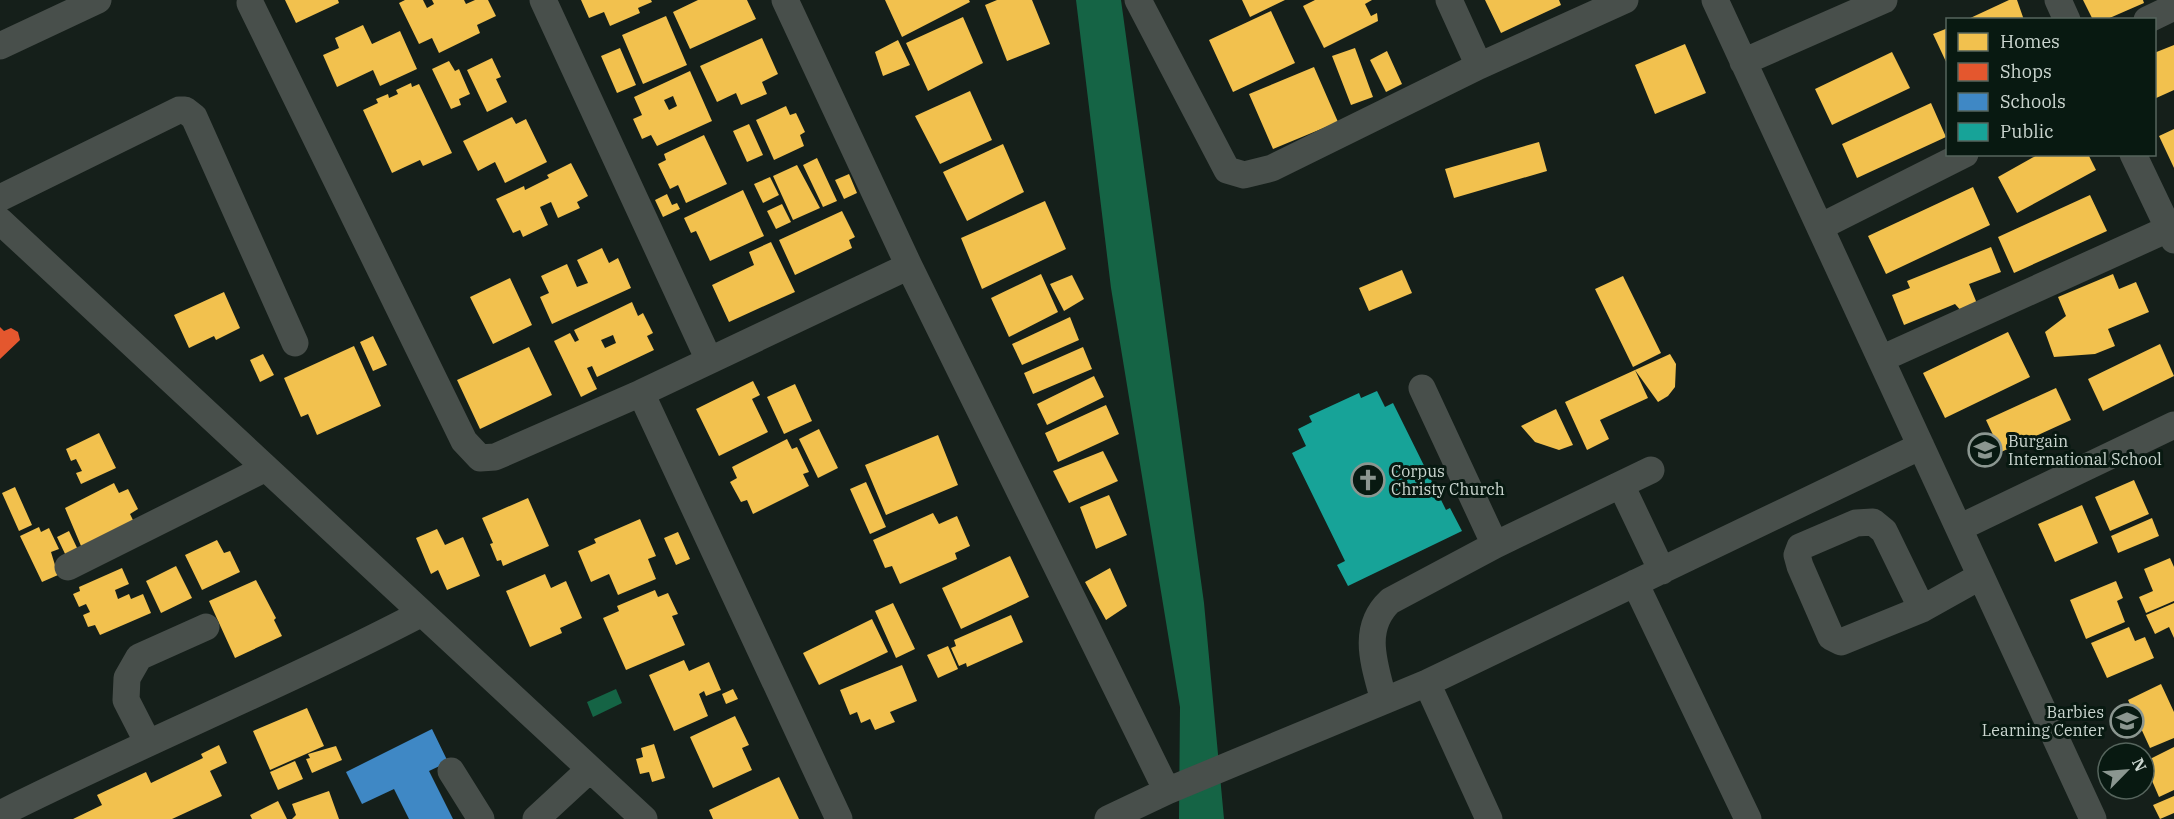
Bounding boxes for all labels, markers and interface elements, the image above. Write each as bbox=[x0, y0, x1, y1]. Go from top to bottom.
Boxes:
legend bbox=[1946, 18, 2156, 156]
text: Homes bbox=[2000, 30, 2060, 53]
text: Shops bbox=[2000, 60, 2052, 83]
text: Schools bbox=[2000, 90, 2066, 113]
text: Public bbox=[2000, 120, 2054, 143]
place label: Burgain International School bbox=[2008, 431, 2162, 469]
school or university icon: Burgain International School bbox=[1967, 432, 2003, 468]
place label: Corpus Christy Church bbox=[1391, 461, 1505, 499]
church icon: Corpus Christy Church bbox=[1350, 462, 1386, 498]
place label: Barbies Learning Center bbox=[1982, 702, 2104, 740]
school or university icon: Barbies Learning Center bbox=[2109, 703, 2145, 739]
north arrow bbox=[2096, 741, 2156, 801]
text: N bbox=[2128, 755, 2151, 775]

